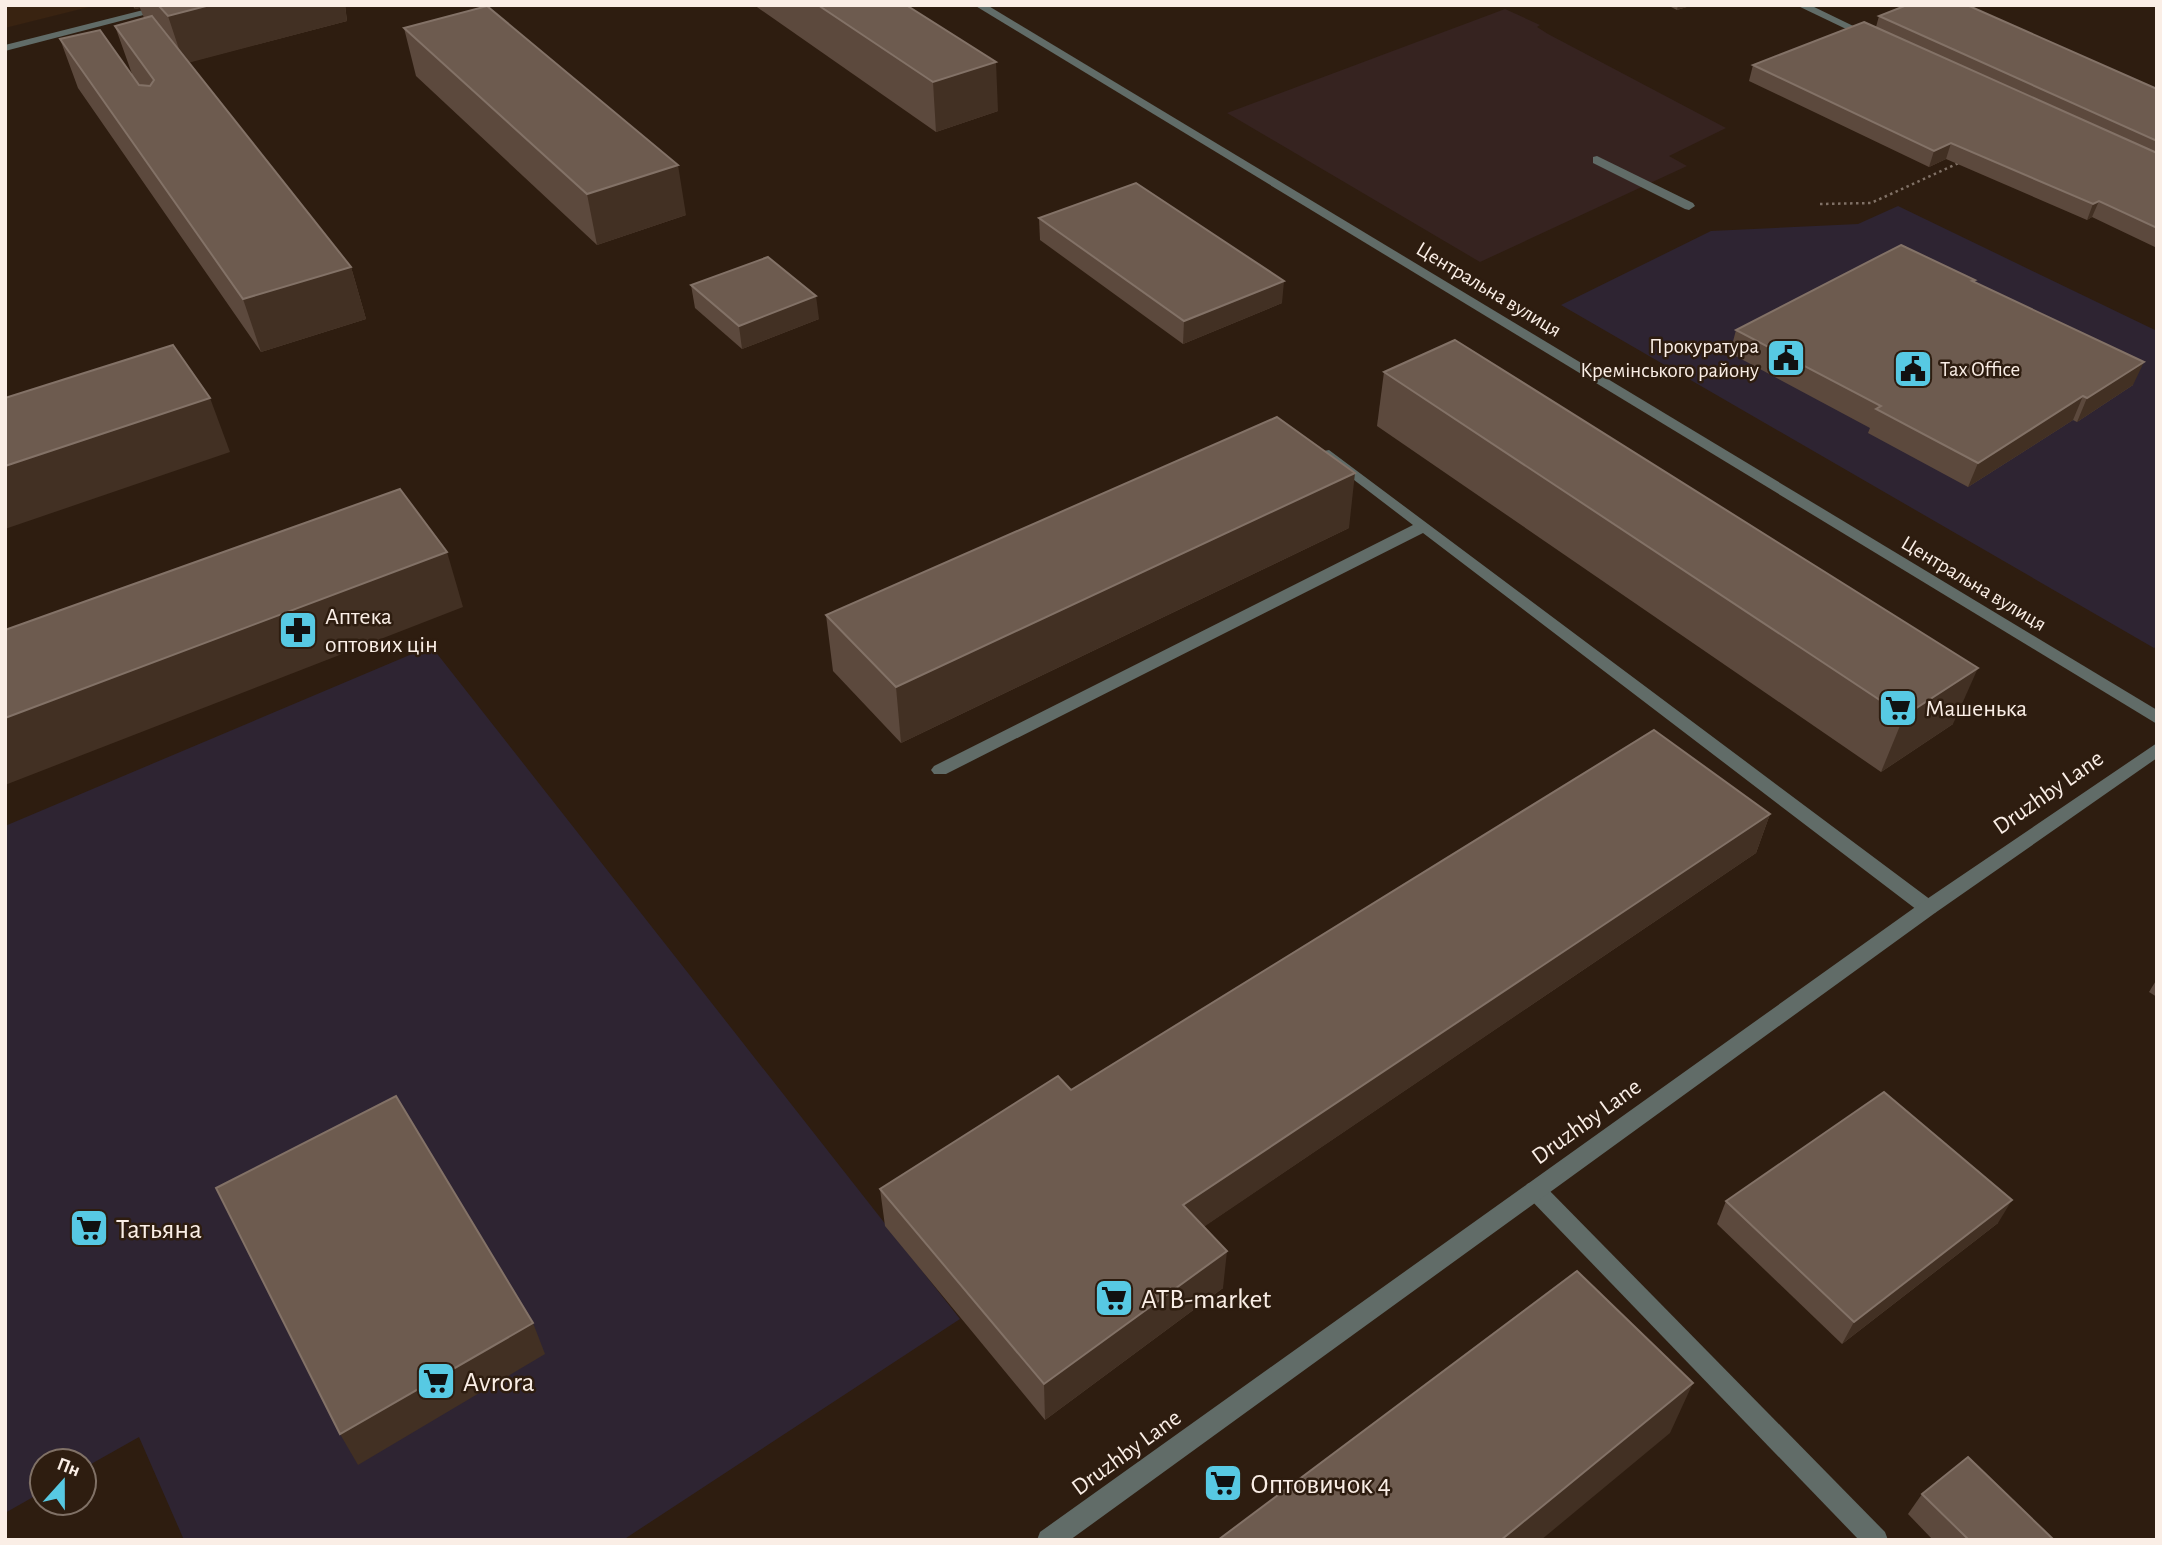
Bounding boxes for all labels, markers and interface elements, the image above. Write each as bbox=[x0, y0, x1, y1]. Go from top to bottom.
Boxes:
street label: Центральна вулиця bbox=[1412, 238, 1565, 341]
place label: Прокуратура Кремінського району bbox=[1580, 336, 1759, 381]
public building icon: Прокуратура Кремінського району bbox=[1765, 337, 1807, 379]
public building icon: Tax Office bbox=[1892, 348, 1934, 390]
place label: Tax Office bbox=[1940, 359, 2020, 380]
street label: Центральна вулиця bbox=[1897, 532, 2050, 635]
place label: Аптека оптових цін bbox=[325, 605, 438, 657]
pharmacy icon: Аптека оптових цін bbox=[277, 609, 319, 651]
supermarket icon: Машенька bbox=[1877, 687, 1919, 729]
place label: Машенька bbox=[1925, 697, 2027, 721]
street label: Druzhby Lane bbox=[1989, 746, 2108, 839]
street label: Druzhby Lane bbox=[1528, 1074, 1646, 1169]
supermarket icon: Татьяна bbox=[68, 1207, 110, 1249]
place label: Татьяна bbox=[116, 1216, 202, 1244]
supermarket icon: ATB-market bbox=[1093, 1277, 1135, 1319]
place label: ATB-market bbox=[1141, 1286, 1271, 1314]
supermarket icon: Avrora bbox=[415, 1360, 457, 1402]
place label: Avrora bbox=[463, 1369, 535, 1397]
street label: Druzhby Lane bbox=[1068, 1405, 1186, 1500]
north arrow bbox=[28, 1447, 98, 1517]
text: Пн bbox=[54, 1455, 83, 1481]
supermarket icon: Оптовичок 4 bbox=[1202, 1462, 1244, 1504]
place label: Оптовичок 4 bbox=[1250, 1471, 1391, 1499]

